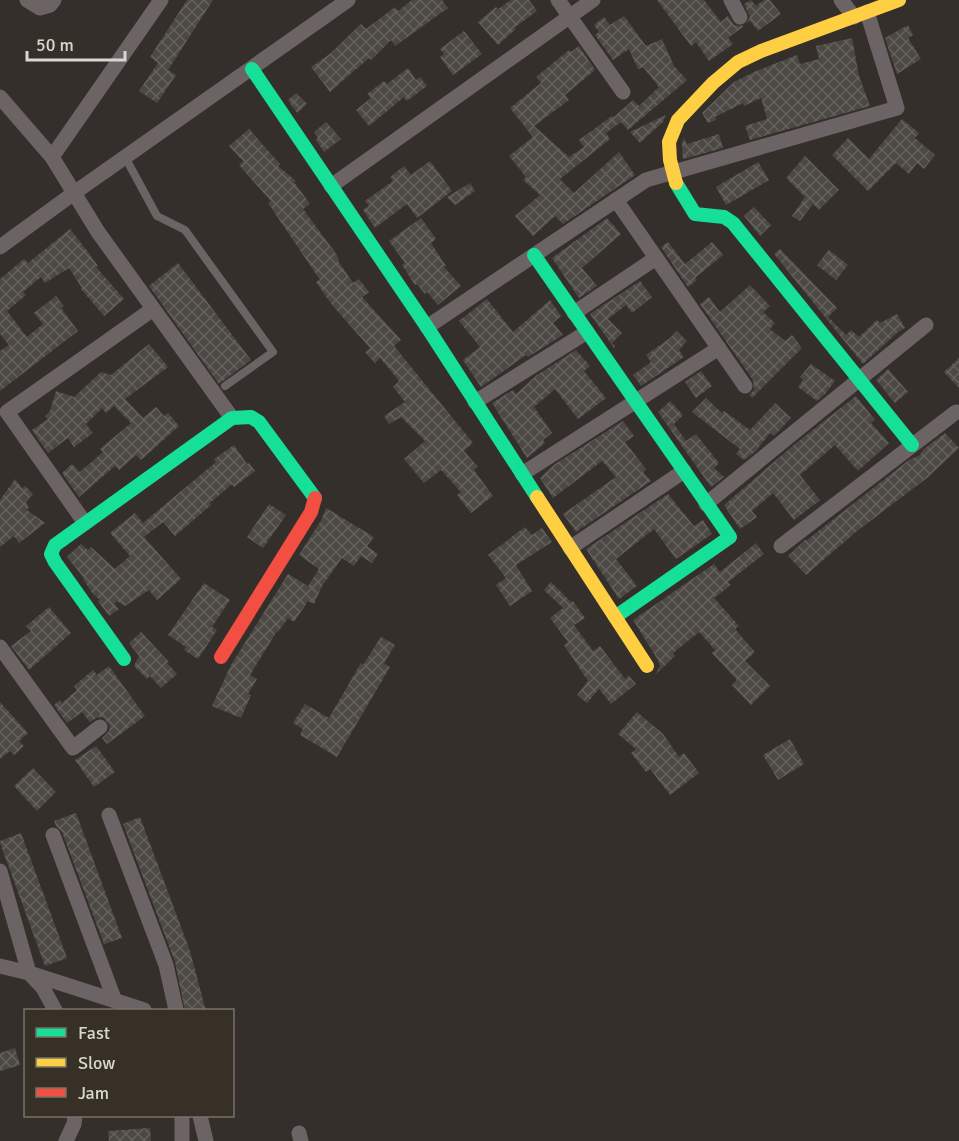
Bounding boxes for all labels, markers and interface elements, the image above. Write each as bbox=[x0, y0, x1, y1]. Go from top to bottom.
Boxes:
scale bar bbox=[27, 24, 124, 62]
text: 50 m bbox=[36, 34, 74, 56]
legend bbox=[24, 1009, 234, 1117]
text: Fast bbox=[78, 1022, 110, 1044]
text: Slow bbox=[78, 1052, 115, 1074]
text: Jam bbox=[78, 1082, 109, 1104]

